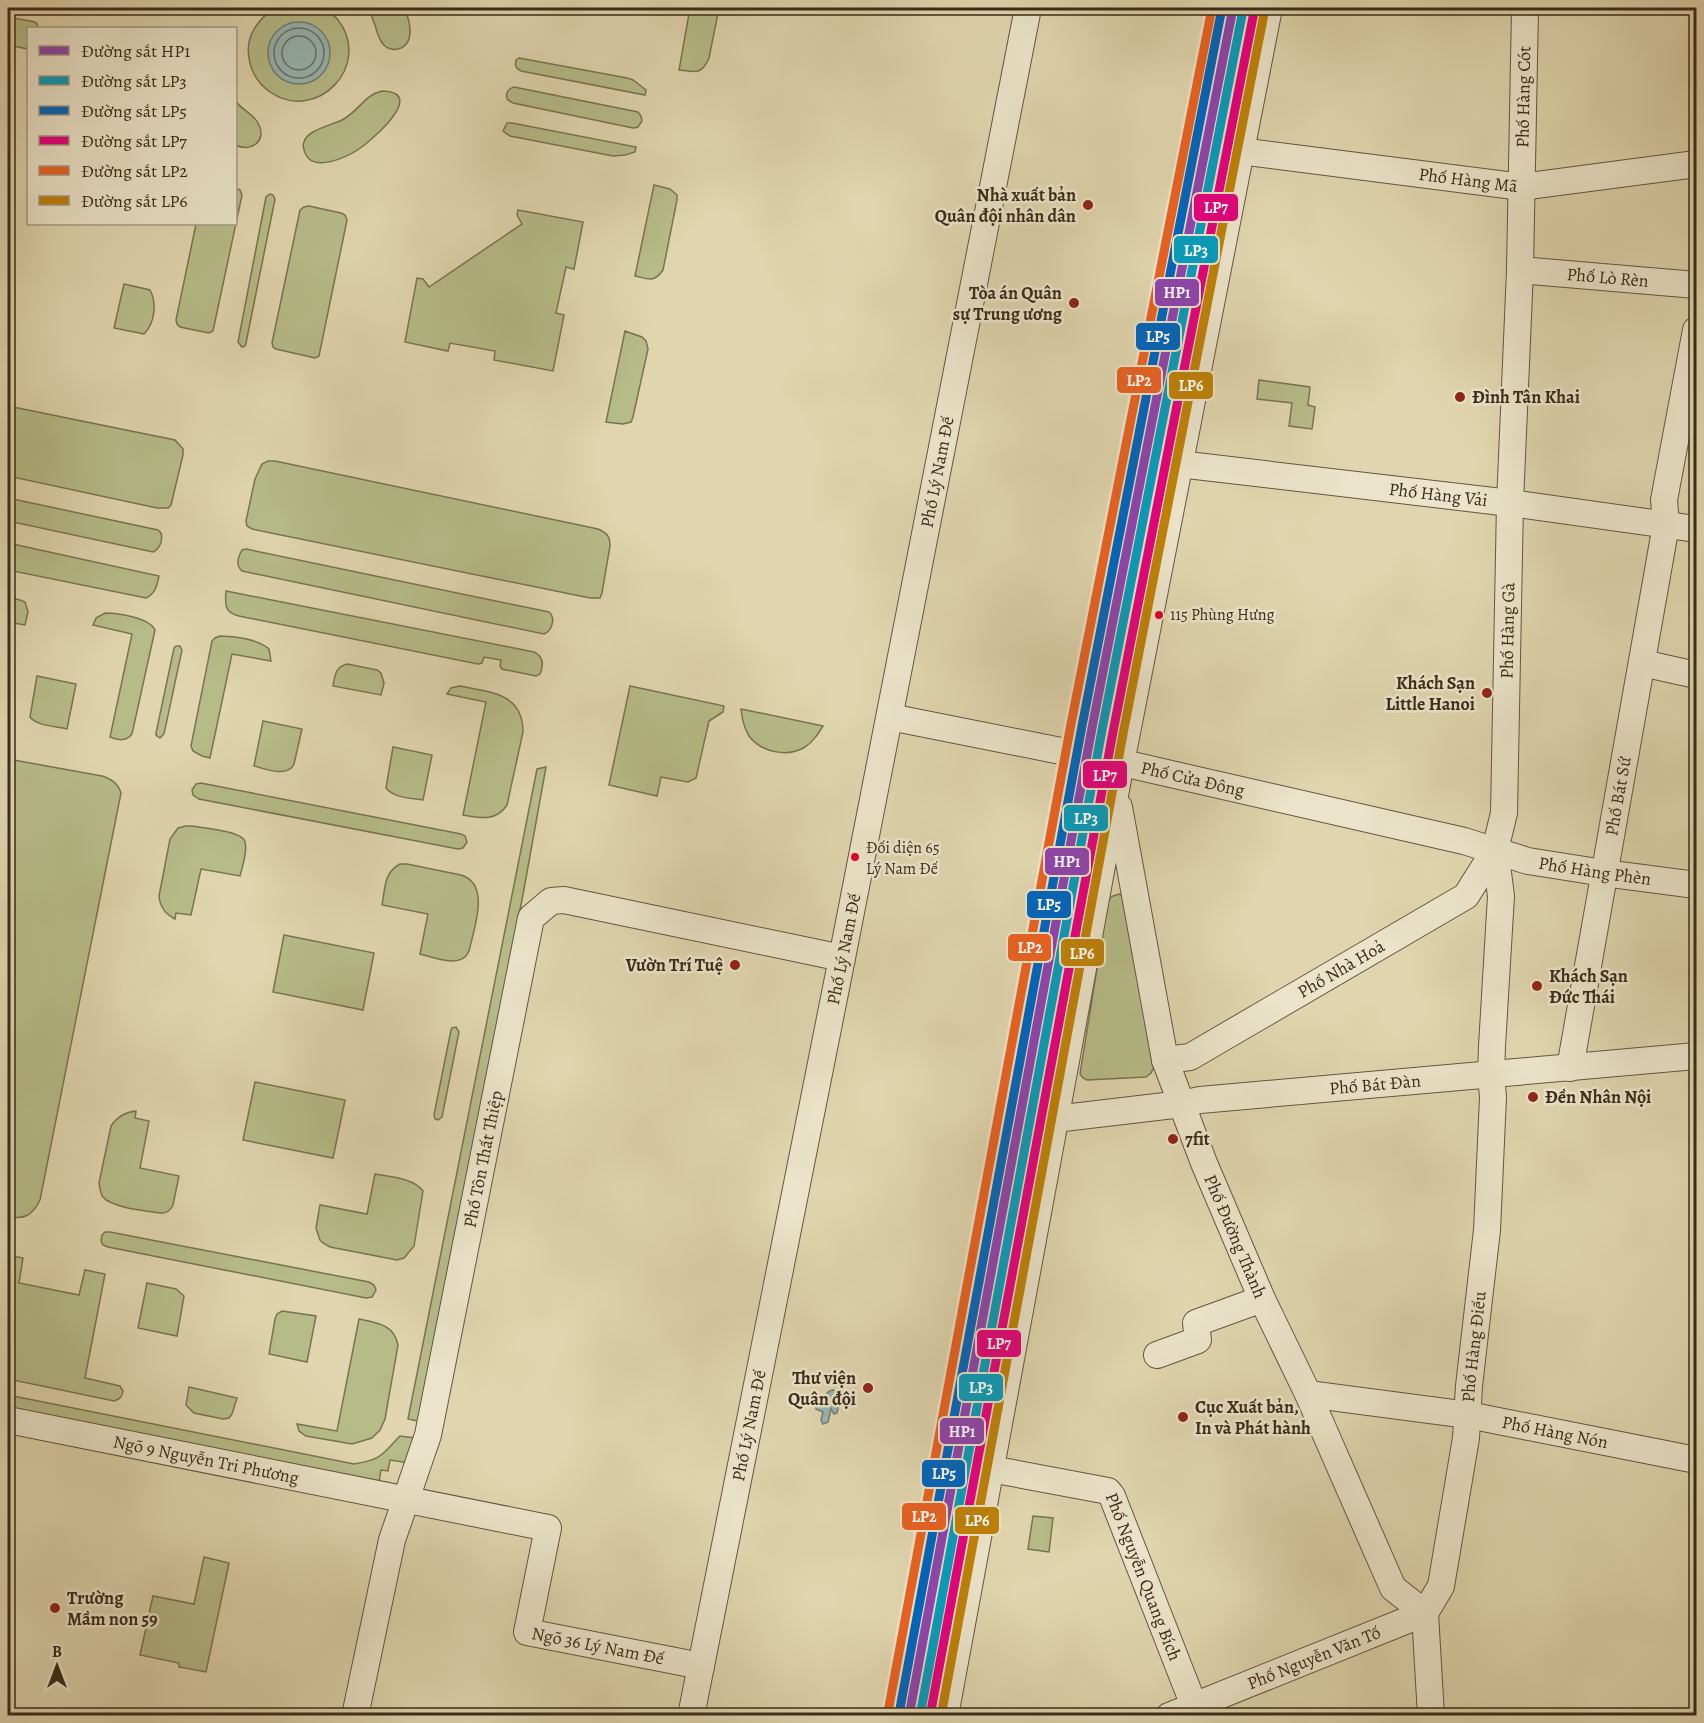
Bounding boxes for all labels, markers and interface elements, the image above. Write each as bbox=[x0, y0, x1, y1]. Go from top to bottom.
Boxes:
legend bbox=[27, 27, 237, 225]
text: Đường sắt HP1 bbox=[81, 39, 190, 63]
street label: Phố Hàng Cót bbox=[1510, 46, 1536, 148]
text: Đường sắt LP3 bbox=[81, 69, 187, 93]
text: Đường sắt LP5 bbox=[81, 99, 187, 123]
text: Đường sắt LP7 bbox=[81, 129, 187, 153]
text: Đường sắt LP2 bbox=[81, 159, 188, 183]
street label: Phố Hàng Mã bbox=[1417, 162, 1520, 198]
place label: Nhà xuất bản Quân đội nhân dân bbox=[935, 183, 1076, 228]
text: Đường sắt LP6 bbox=[81, 189, 188, 213]
line badge: LP7 bbox=[1193, 193, 1239, 222]
text: LP7 bbox=[1204, 197, 1228, 219]
marker: Nhà xuất bản Quân đội nhân dân bbox=[1081, 198, 1095, 212]
line badge: LP3 bbox=[1173, 235, 1219, 264]
text: LP3 bbox=[1184, 240, 1208, 262]
street label: Phố Lò Rèn bbox=[1566, 262, 1650, 293]
line badge: HP1 bbox=[1154, 278, 1200, 307]
place label: Tòa án Quân sự Trung ương bbox=[953, 281, 1063, 326]
text: HP1 bbox=[1164, 282, 1191, 304]
marker: Tòa án Quân sự Trung ương bbox=[1067, 296, 1081, 310]
line badge: LP5 bbox=[1135, 322, 1181, 351]
text: LP5 bbox=[1146, 326, 1170, 348]
line badge: LP2 bbox=[1116, 366, 1162, 394]
text: LP2 bbox=[1126, 370, 1152, 392]
line badge: LP6 bbox=[1168, 371, 1214, 400]
text: LP6 bbox=[1179, 375, 1204, 397]
place label: Đình Tân Khai bbox=[1472, 385, 1580, 409]
marker: Đình Tân Khai bbox=[1453, 390, 1467, 404]
street label: Phố Lý Nam Đế bbox=[914, 414, 960, 530]
street label: Phố Hàng Vải bbox=[1388, 477, 1489, 512]
street label: Phố Hàng Gà bbox=[1495, 582, 1520, 679]
place label: 115 Phùng Hưng bbox=[1170, 604, 1275, 626]
marker: 115 Phùng Hưng bbox=[1153, 609, 1165, 621]
place label: Khách Sạn Little Hanoi bbox=[1386, 671, 1475, 716]
marker: Khách Sạn Little Hanoi bbox=[1480, 686, 1494, 700]
street label: Phố Cửa Đông bbox=[1138, 755, 1247, 802]
street label: Phố Bát Sứ bbox=[1599, 755, 1637, 838]
line badge: LP7 bbox=[1082, 760, 1128, 789]
text: LP7 bbox=[1093, 765, 1117, 787]
line badge: LP3 bbox=[1063, 804, 1109, 832]
text: LP3 bbox=[1074, 808, 1098, 830]
place label: Đối diện 65 Lý Nam Đế bbox=[866, 837, 940, 880]
line badge: HP1 bbox=[1044, 847, 1090, 876]
marker: Đối diện 65 Lý Nam Đế bbox=[849, 851, 861, 863]
text: HP1 bbox=[1054, 851, 1081, 873]
street label: Phố Hàng Phèn bbox=[1537, 851, 1653, 891]
line badge: LP5 bbox=[1026, 890, 1072, 919]
street label: Phố Lý Nam Đế bbox=[821, 891, 866, 1007]
text: LP5 bbox=[1037, 894, 1061, 916]
line badge: LP2 bbox=[1007, 933, 1052, 962]
street label: Phố Nhà Hoả bbox=[1293, 934, 1390, 1004]
text: LP2 bbox=[1017, 937, 1043, 959]
line badge: LP6 bbox=[1060, 938, 1105, 967]
text: LP6 bbox=[1070, 943, 1095, 965]
place label: Vườn Trí Tuệ bbox=[625, 953, 723, 977]
marker: Vườn Trí Tuệ bbox=[728, 958, 742, 972]
place label: Khách Sạn Đức Thái bbox=[1549, 964, 1628, 1009]
marker: Khách Sạn Đức Thái bbox=[1530, 979, 1544, 993]
street label: Phố Bát Đàn bbox=[1328, 1068, 1422, 1100]
place label: Đền Nhân Nội bbox=[1545, 1085, 1651, 1109]
street label: Phố Tôn Thất Thiệp bbox=[458, 1089, 508, 1230]
marker: Đền Nhân Nội bbox=[1526, 1090, 1540, 1104]
place label: 7fit bbox=[1185, 1127, 1210, 1151]
marker: 7fit bbox=[1166, 1132, 1180, 1146]
street label: Phố Đường Thành bbox=[1198, 1171, 1272, 1302]
street label: Phố Hàng Điếu bbox=[1456, 1290, 1492, 1403]
line badge: LP7 bbox=[976, 1329, 1022, 1358]
text: LP7 bbox=[987, 1333, 1011, 1355]
place label: Thư viện Quân đội bbox=[788, 1366, 856, 1411]
street label: Phố Lý Nam Đế bbox=[726, 1368, 772, 1483]
line badge: LP3 bbox=[958, 1373, 1004, 1402]
text: LP3 bbox=[969, 1377, 993, 1399]
marker: Thư viện Quân đội bbox=[861, 1381, 875, 1395]
place label: Cục Xuất bản, In và Phát hành bbox=[1195, 1395, 1311, 1440]
marker: Cục Xuất bản, In và Phát hành bbox=[1176, 1410, 1190, 1424]
street label: Phố Hàng Nón bbox=[1500, 1410, 1610, 1454]
line badge: HP1 bbox=[939, 1417, 985, 1445]
text: HP1 bbox=[949, 1421, 976, 1443]
street label: Ngõ 9 Nguyễn Tri Phương bbox=[111, 1429, 301, 1490]
line badge: LP5 bbox=[921, 1459, 966, 1488]
text: LP5 bbox=[932, 1463, 956, 1485]
street label: Phố Nguyễn Quang Bích bbox=[1100, 1489, 1187, 1665]
line badge: LP2 bbox=[901, 1502, 947, 1531]
text: LP2 bbox=[911, 1506, 937, 1528]
line badge: LP6 bbox=[954, 1506, 1000, 1535]
text: LP6 bbox=[965, 1510, 990, 1532]
place label: Trường Mầm non 59 bbox=[67, 1586, 157, 1631]
marker: Trường Mầm non 59 bbox=[48, 1601, 62, 1615]
street label: Phố Nguyễn Văn Tố bbox=[1243, 1620, 1384, 1695]
street label: Ngõ 36 Lý Nam Đế bbox=[530, 1621, 666, 1671]
north arrow bbox=[27, 1636, 87, 1696]
text: B bbox=[52, 1641, 62, 1663]

